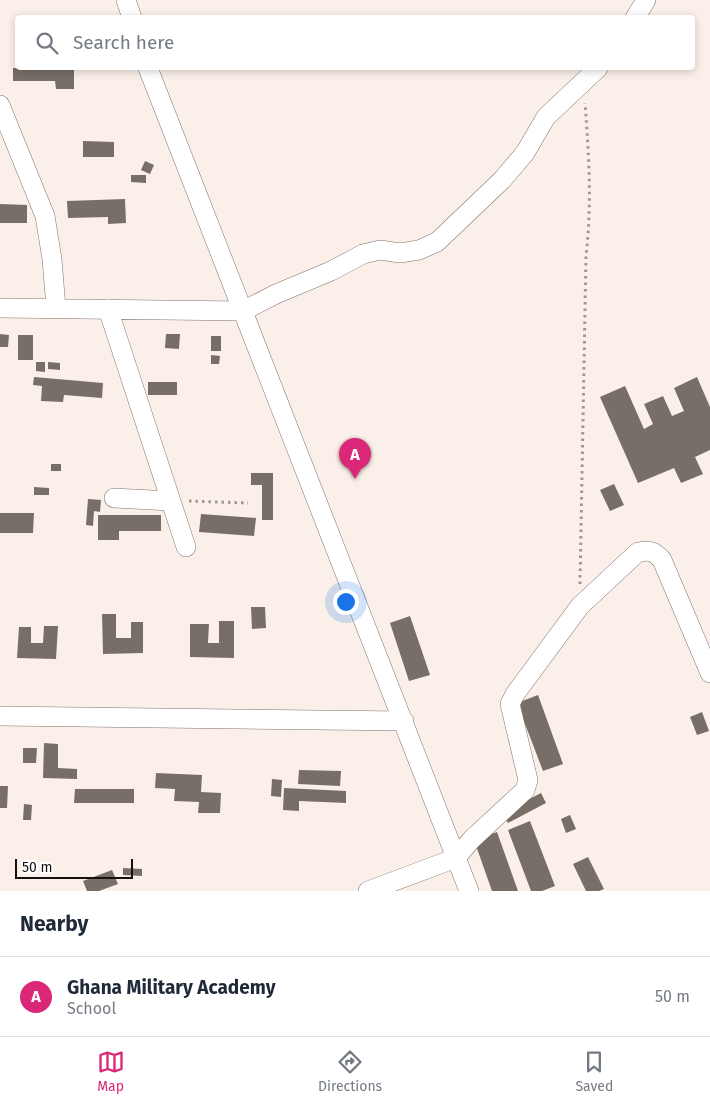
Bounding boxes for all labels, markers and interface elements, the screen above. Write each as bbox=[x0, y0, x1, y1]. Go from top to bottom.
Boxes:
search box bbox=[15, 15, 695, 70]
icon: search bbox=[33, 29, 61, 57]
text: Search here bbox=[73, 31, 174, 54]
pin: A bbox=[339, 438, 371, 479]
your location bbox=[333, 589, 359, 615]
scale bar bbox=[15, 856, 132, 879]
text: 50 m bbox=[22, 859, 53, 876]
text: Nearby bbox=[20, 911, 88, 937]
text: Ghana Military Academy bbox=[67, 976, 276, 999]
text: A bbox=[31, 987, 41, 1006]
text: 50 m bbox=[655, 987, 690, 1006]
text: School bbox=[67, 999, 116, 1018]
tab: Map bbox=[97, 1048, 125, 1095]
tab: Directions bbox=[318, 1048, 382, 1095]
tab: Saved bbox=[575, 1048, 613, 1095]

